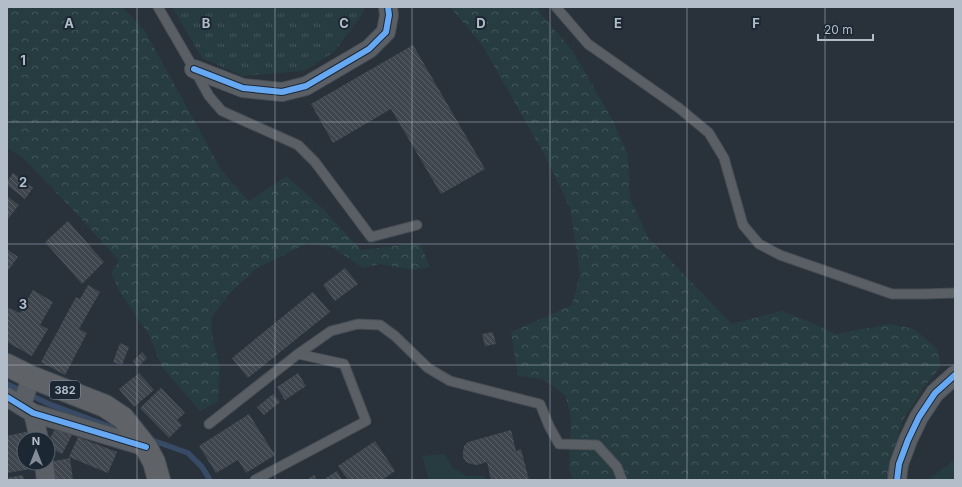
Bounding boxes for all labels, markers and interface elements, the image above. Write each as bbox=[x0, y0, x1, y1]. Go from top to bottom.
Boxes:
text: A bbox=[64, 15, 74, 31]
text: B bbox=[202, 15, 211, 31]
text: C bbox=[339, 15, 349, 31]
text: D bbox=[476, 15, 486, 31]
text: E bbox=[614, 15, 622, 31]
text: F bbox=[752, 15, 760, 31]
scale bar bbox=[818, 16, 873, 42]
text: 20 m bbox=[824, 22, 853, 37]
text: 1 bbox=[20, 52, 26, 68]
text: 2 bbox=[19, 174, 27, 190]
text: 3 bbox=[19, 296, 27, 312]
road number: 382 bbox=[50, 381, 80, 399]
north arrow bbox=[16, 431, 56, 471]
text: N bbox=[32, 434, 40, 448]

